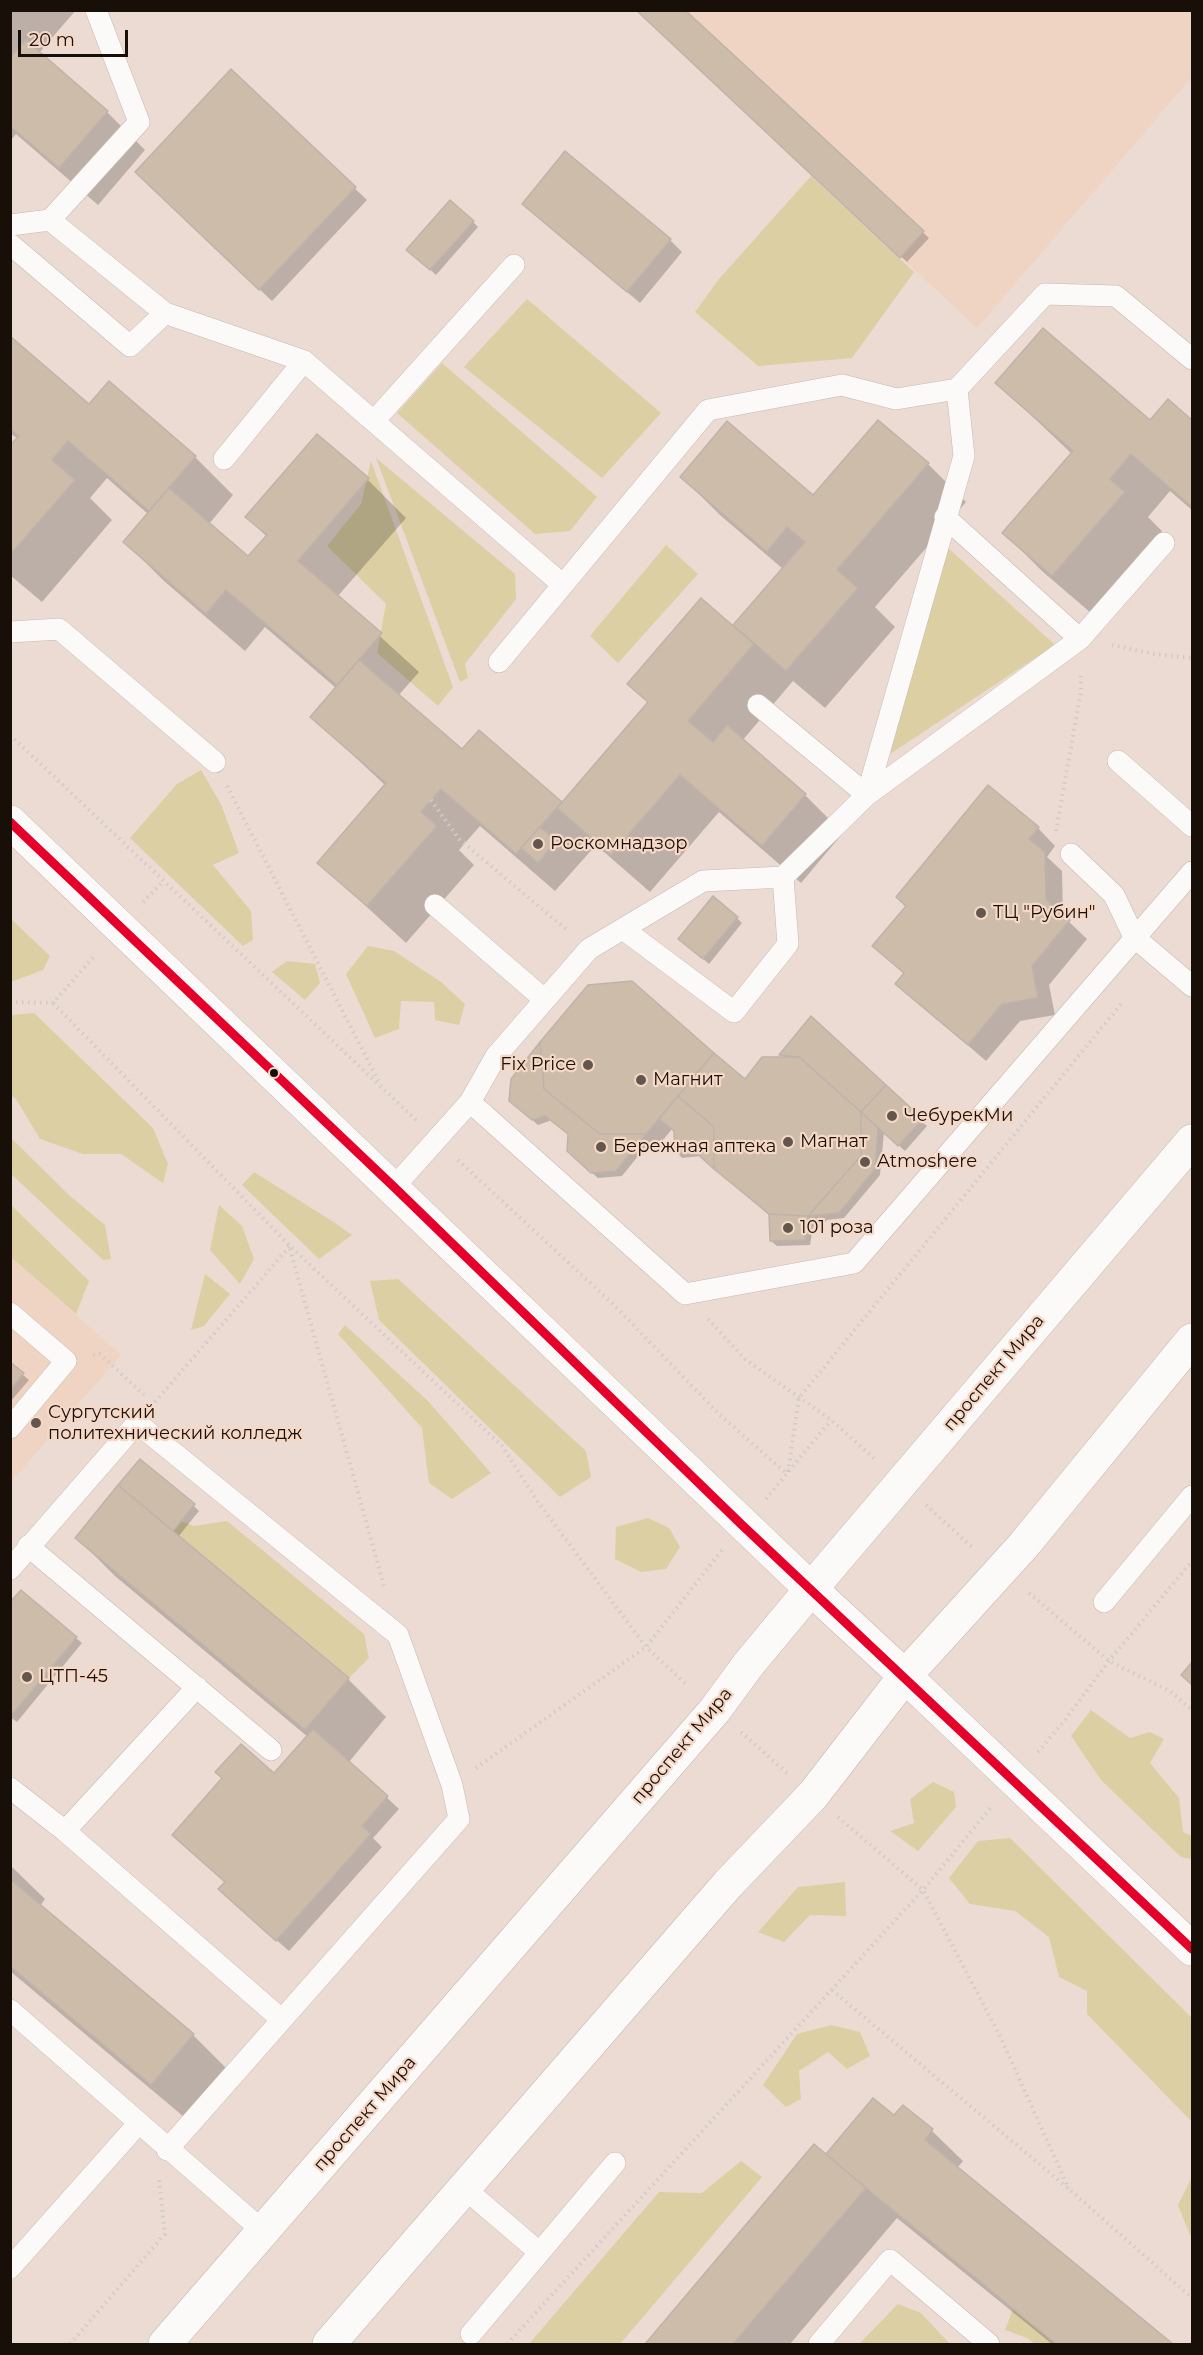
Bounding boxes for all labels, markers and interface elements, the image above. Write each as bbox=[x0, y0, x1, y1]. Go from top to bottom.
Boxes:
scale bar bbox=[21, 18, 130, 56]
text: 20 m bbox=[29, 29, 75, 51]
place label: Роскомнадзор bbox=[550, 833, 688, 855]
marker: Роскомнадзор bbox=[531, 837, 545, 851]
place label: ТЦ "Рубин" bbox=[993, 902, 1096, 924]
marker: ТЦ "Рубин" bbox=[974, 906, 988, 920]
place label: Fix Price bbox=[500, 1054, 576, 1076]
marker: Fix Price bbox=[581, 1058, 595, 1072]
unlabelled marker bbox=[268, 1067, 280, 1079]
place label: Магнит bbox=[653, 1069, 722, 1091]
marker: Магнит bbox=[634, 1073, 648, 1087]
place label: ЧебурекМи bbox=[904, 1105, 1013, 1127]
marker: ЧебурекМи bbox=[885, 1109, 899, 1123]
place label: Магнат bbox=[800, 1131, 868, 1153]
marker: Магнат bbox=[781, 1135, 795, 1149]
place label: Бережная аптека bbox=[613, 1136, 776, 1158]
marker: Бережная аптека bbox=[594, 1140, 608, 1154]
place label: Atmoshere bbox=[877, 1151, 977, 1173]
marker: Atmoshere bbox=[858, 1155, 872, 1169]
place label: 101 роза bbox=[800, 1217, 874, 1239]
marker: 101 роза bbox=[781, 1221, 795, 1235]
street label: проспект Мира bbox=[939, 1310, 1049, 1436]
place label: Сургутский политехнический колледж bbox=[48, 1402, 302, 1444]
marker: Сургутский политехнический колледж bbox=[29, 1416, 43, 1430]
place label: ЦТП-45 bbox=[39, 1666, 108, 1688]
marker: ЦТП-45 bbox=[20, 1670, 34, 1684]
street label: проспект Мира bbox=[627, 1683, 737, 1809]
street label: проспект Мира bbox=[309, 2052, 421, 2176]

